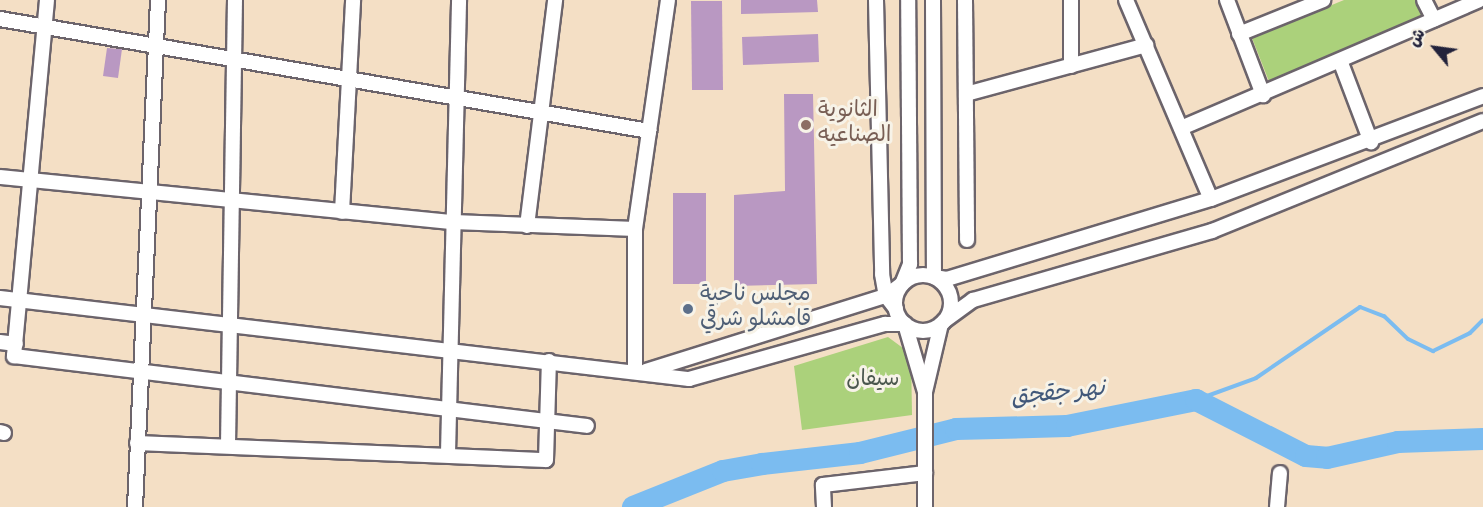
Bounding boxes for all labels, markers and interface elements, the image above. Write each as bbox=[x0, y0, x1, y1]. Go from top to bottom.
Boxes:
north arrow bbox=[1405, 18, 1465, 78]
text: ش bbox=[1406, 27, 1431, 51]
place label: الثانوية الصناعيه bbox=[818, 99, 891, 150]
marker: الثانوية الصناعيه bbox=[799, 118, 813, 132]
place label: مجلس ناحية قامشلو شرقي bbox=[700, 283, 811, 334]
marker: مجلس ناحية قامشلو شرقي bbox=[681, 302, 695, 316]
park label: سيفان bbox=[846, 369, 900, 395]
water label: نهر جقجق bbox=[1009, 376, 1107, 414]

